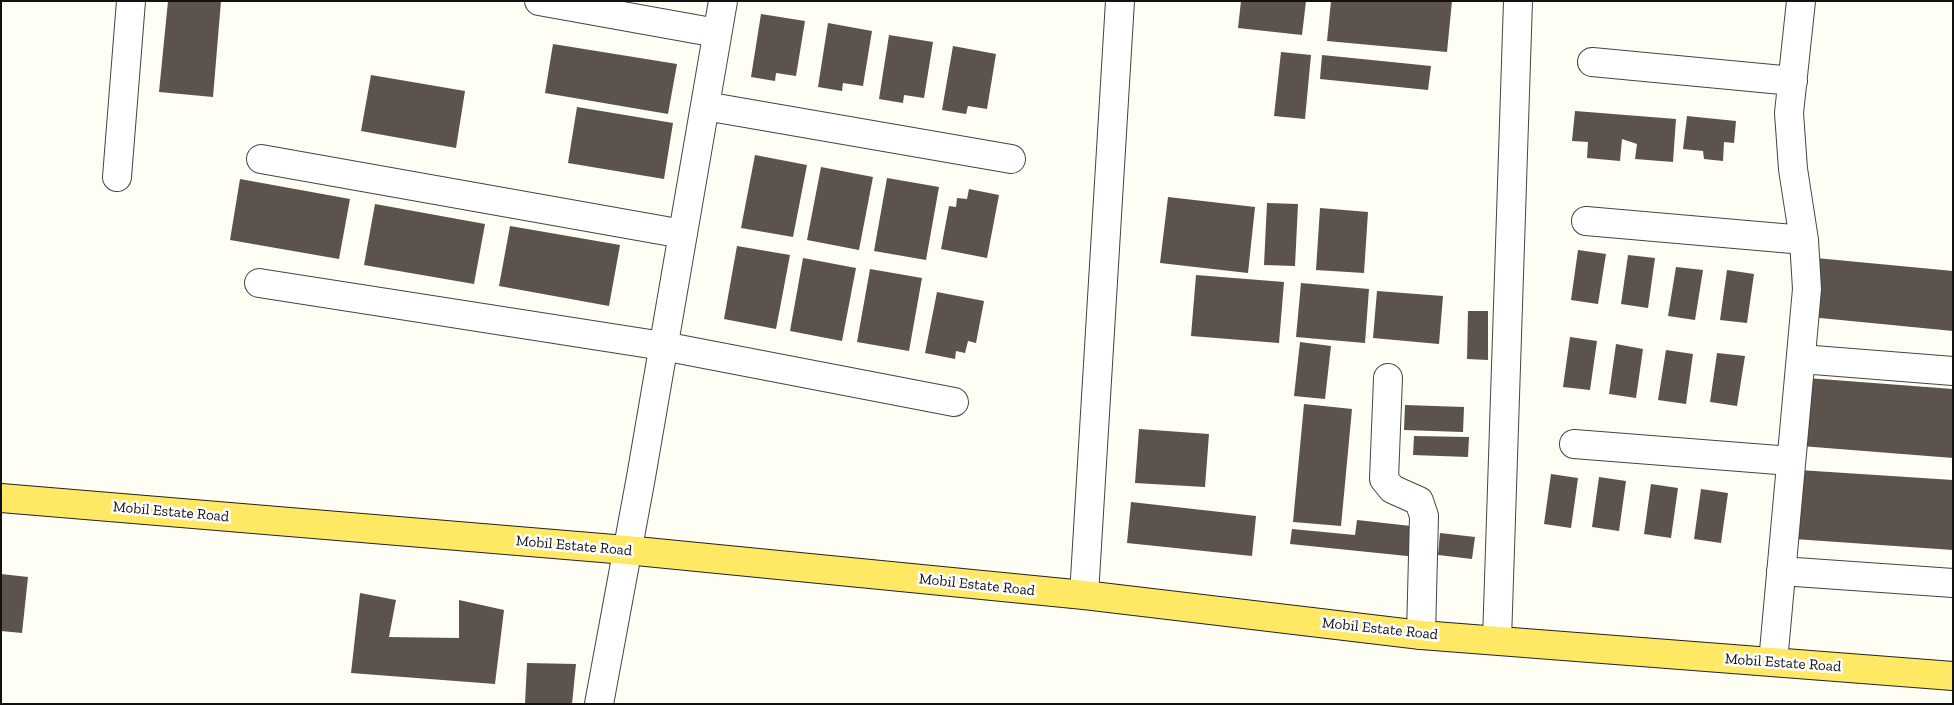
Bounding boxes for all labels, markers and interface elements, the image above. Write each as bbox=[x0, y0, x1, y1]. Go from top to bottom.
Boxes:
street label: Mobil Estate Road bbox=[112, 498, 230, 526]
street label: Mobil Estate Road bbox=[515, 532, 633, 560]
street label: Mobil Estate Road bbox=[918, 570, 1036, 600]
street label: Mobil Estate Road bbox=[1321, 614, 1439, 644]
street label: Mobil Estate Road bbox=[1724, 650, 1842, 676]

